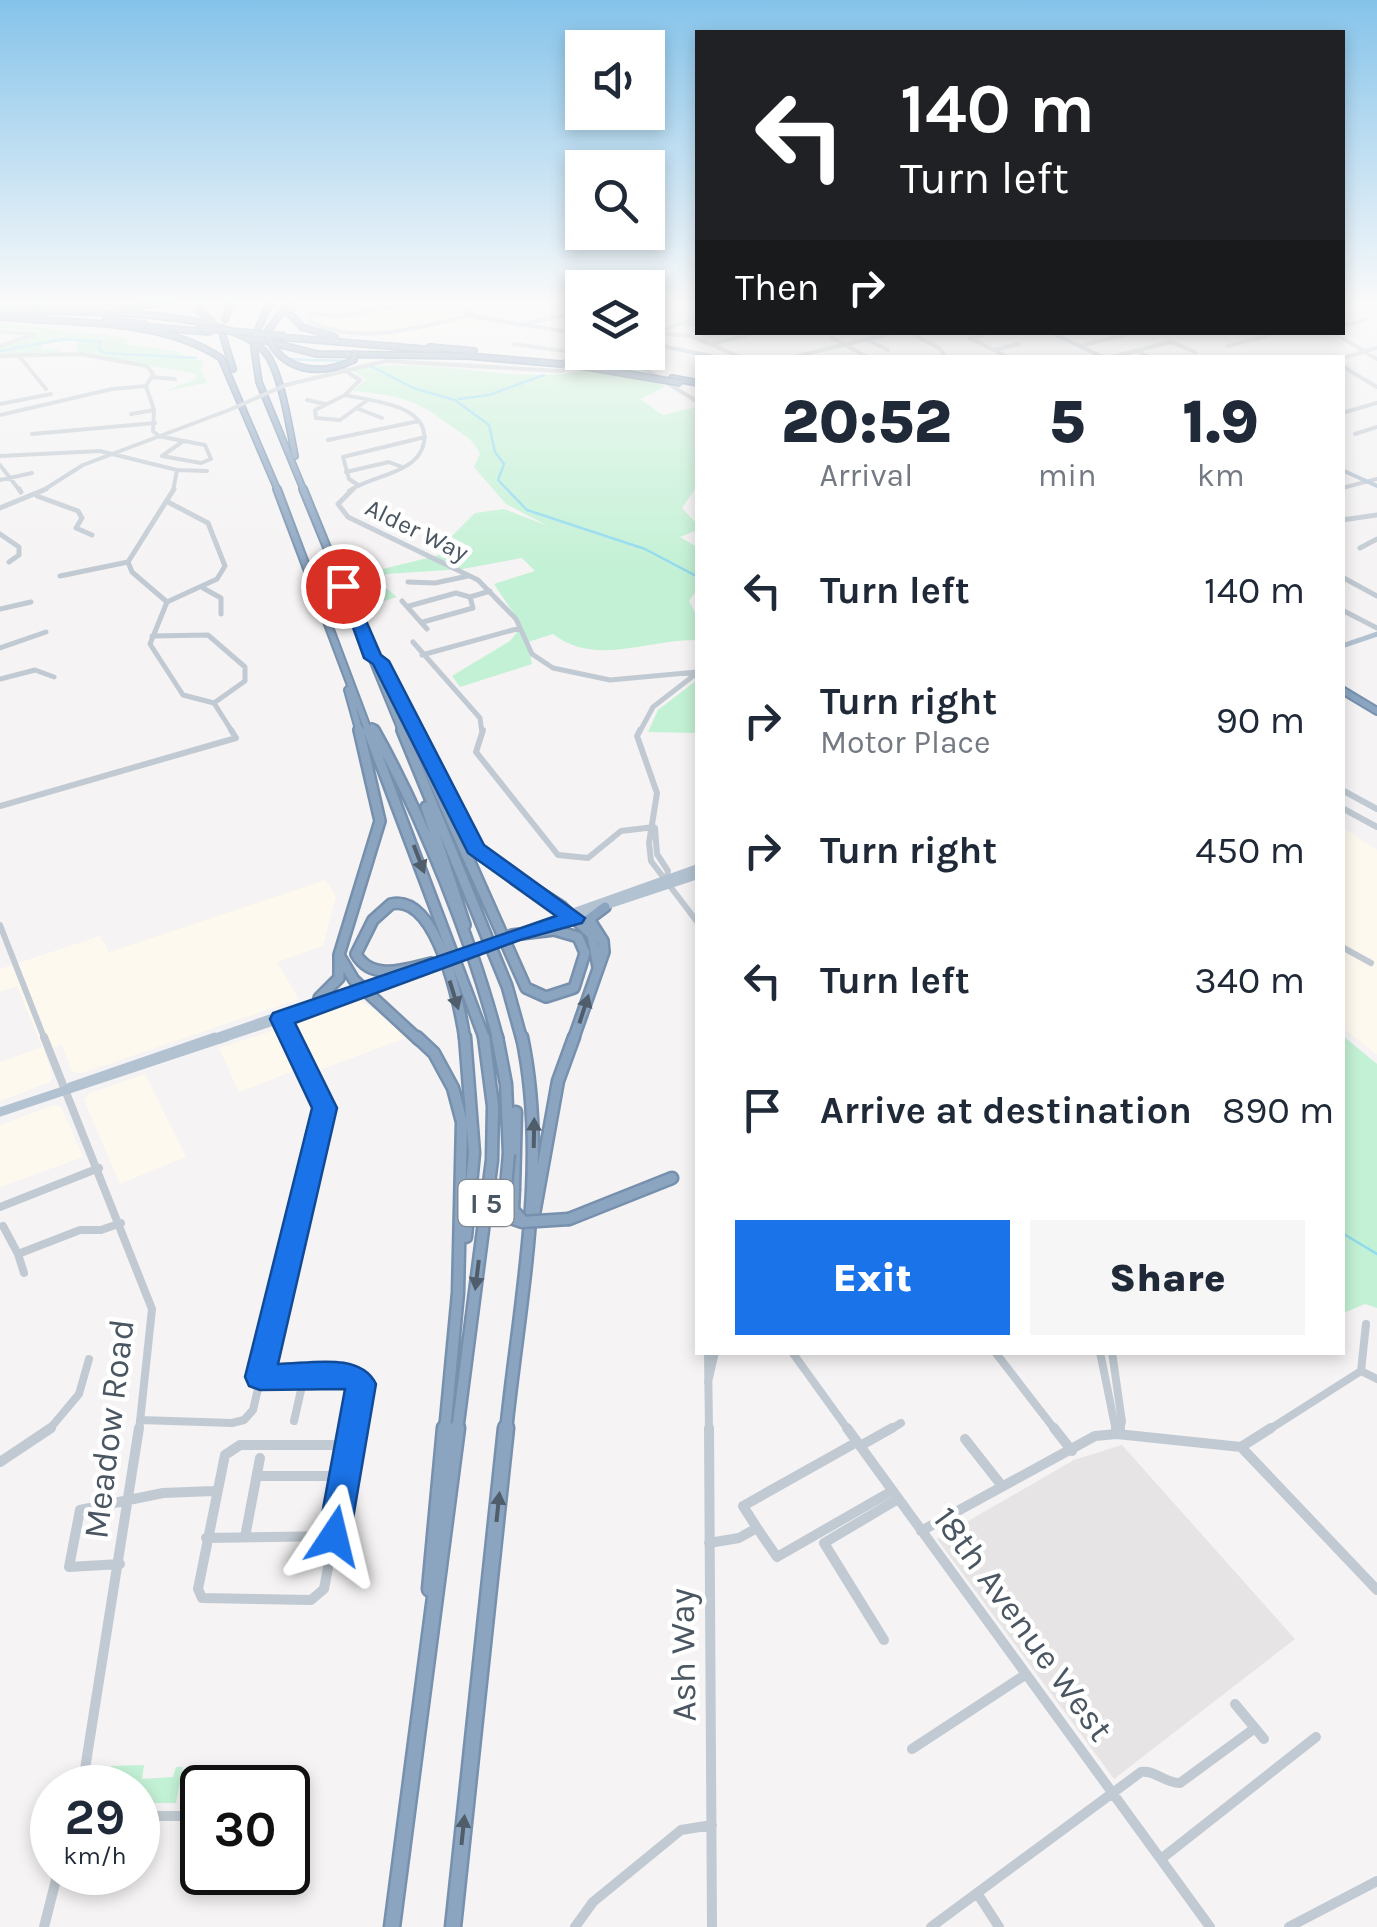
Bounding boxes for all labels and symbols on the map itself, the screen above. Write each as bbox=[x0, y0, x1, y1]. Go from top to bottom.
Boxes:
street label: Alder Way bbox=[361, 493, 474, 568]
pin bbox=[301, 544, 386, 629]
one-way arrow bbox=[412, 844, 427, 874]
one-way arrow bbox=[447, 980, 462, 1011]
one-way arrow bbox=[577, 993, 592, 1023]
one-way arrow bbox=[526, 1116, 542, 1148]
road number: I 5 bbox=[458, 1180, 514, 1226]
one-way arrow bbox=[469, 1260, 485, 1292]
street label: Meadow Road bbox=[75, 1317, 143, 1541]
position arrow bbox=[282, 1484, 386, 1588]
one-way arrow bbox=[490, 1491, 506, 1522]
street label: 18th Avenue West bbox=[924, 1499, 1122, 1749]
street label: Ash Way bbox=[661, 1588, 705, 1722]
speed limit sign: 30 bbox=[180, 1765, 310, 1895]
one-way arrow bbox=[455, 1814, 471, 1845]

